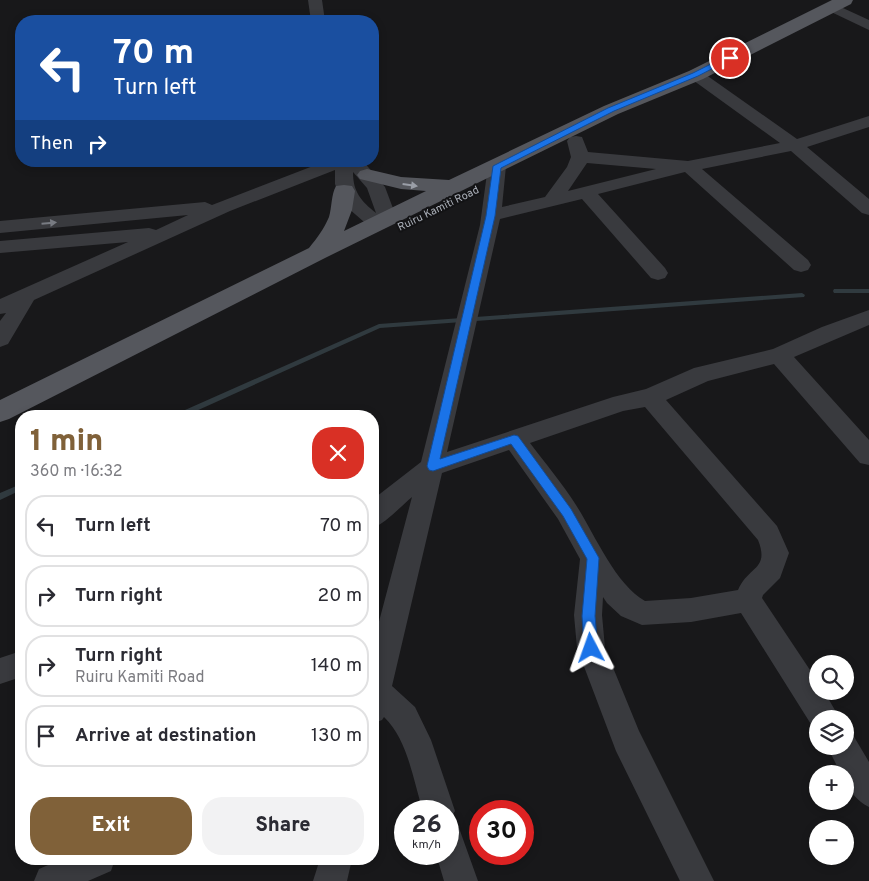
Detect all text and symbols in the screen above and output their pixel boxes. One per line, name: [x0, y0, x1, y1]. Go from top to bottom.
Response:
text: 70 m: [113, 32, 194, 76]
icon: left: [30, 35, 95, 100]
pin: [709, 37, 751, 79]
icon: arrive: [716, 44, 744, 72]
text: Turn left: [113, 75, 196, 102]
icon: right: [83, 130, 111, 158]
text: Then: [30, 132, 73, 156]
one-way arrow: [402, 181, 418, 189]
street label: Ruiru Kamiti Road: [395, 183, 482, 235]
one-way arrow: [41, 218, 57, 226]
text: 1 min: [30, 424, 103, 461]
button: close: [312, 427, 364, 479]
text: 360 m · 16:32: [30, 462, 123, 482]
icon: left: [32, 512, 60, 540]
text: Turn left: [75, 514, 151, 538]
text: 70 m: [320, 514, 362, 538]
icon: right: [32, 582, 60, 610]
text: Turn right: [75, 584, 163, 608]
text: 20 m: [318, 584, 362, 608]
position arrow: [564, 621, 616, 673]
text: Turn right: [75, 644, 163, 668]
icon: right: [32, 652, 60, 680]
text: 140 m: [311, 654, 362, 678]
map controls: [809, 655, 854, 865]
button: search: [809, 655, 854, 700]
text: Ruiru Kamiti Road: [75, 668, 204, 688]
button: layers: [809, 710, 854, 755]
icon: arrive: [32, 722, 60, 750]
text: Arrive at destination: [75, 724, 256, 748]
text: 130 m: [311, 724, 362, 748]
button: +: [809, 765, 854, 810]
button: Exit: [30, 797, 192, 855]
button: Share: [202, 797, 364, 855]
speed limit sign: 30: [469, 800, 534, 865]
text: 26: [411, 810, 442, 842]
button: −: [809, 820, 854, 865]
text: km/h: [412, 837, 441, 853]

